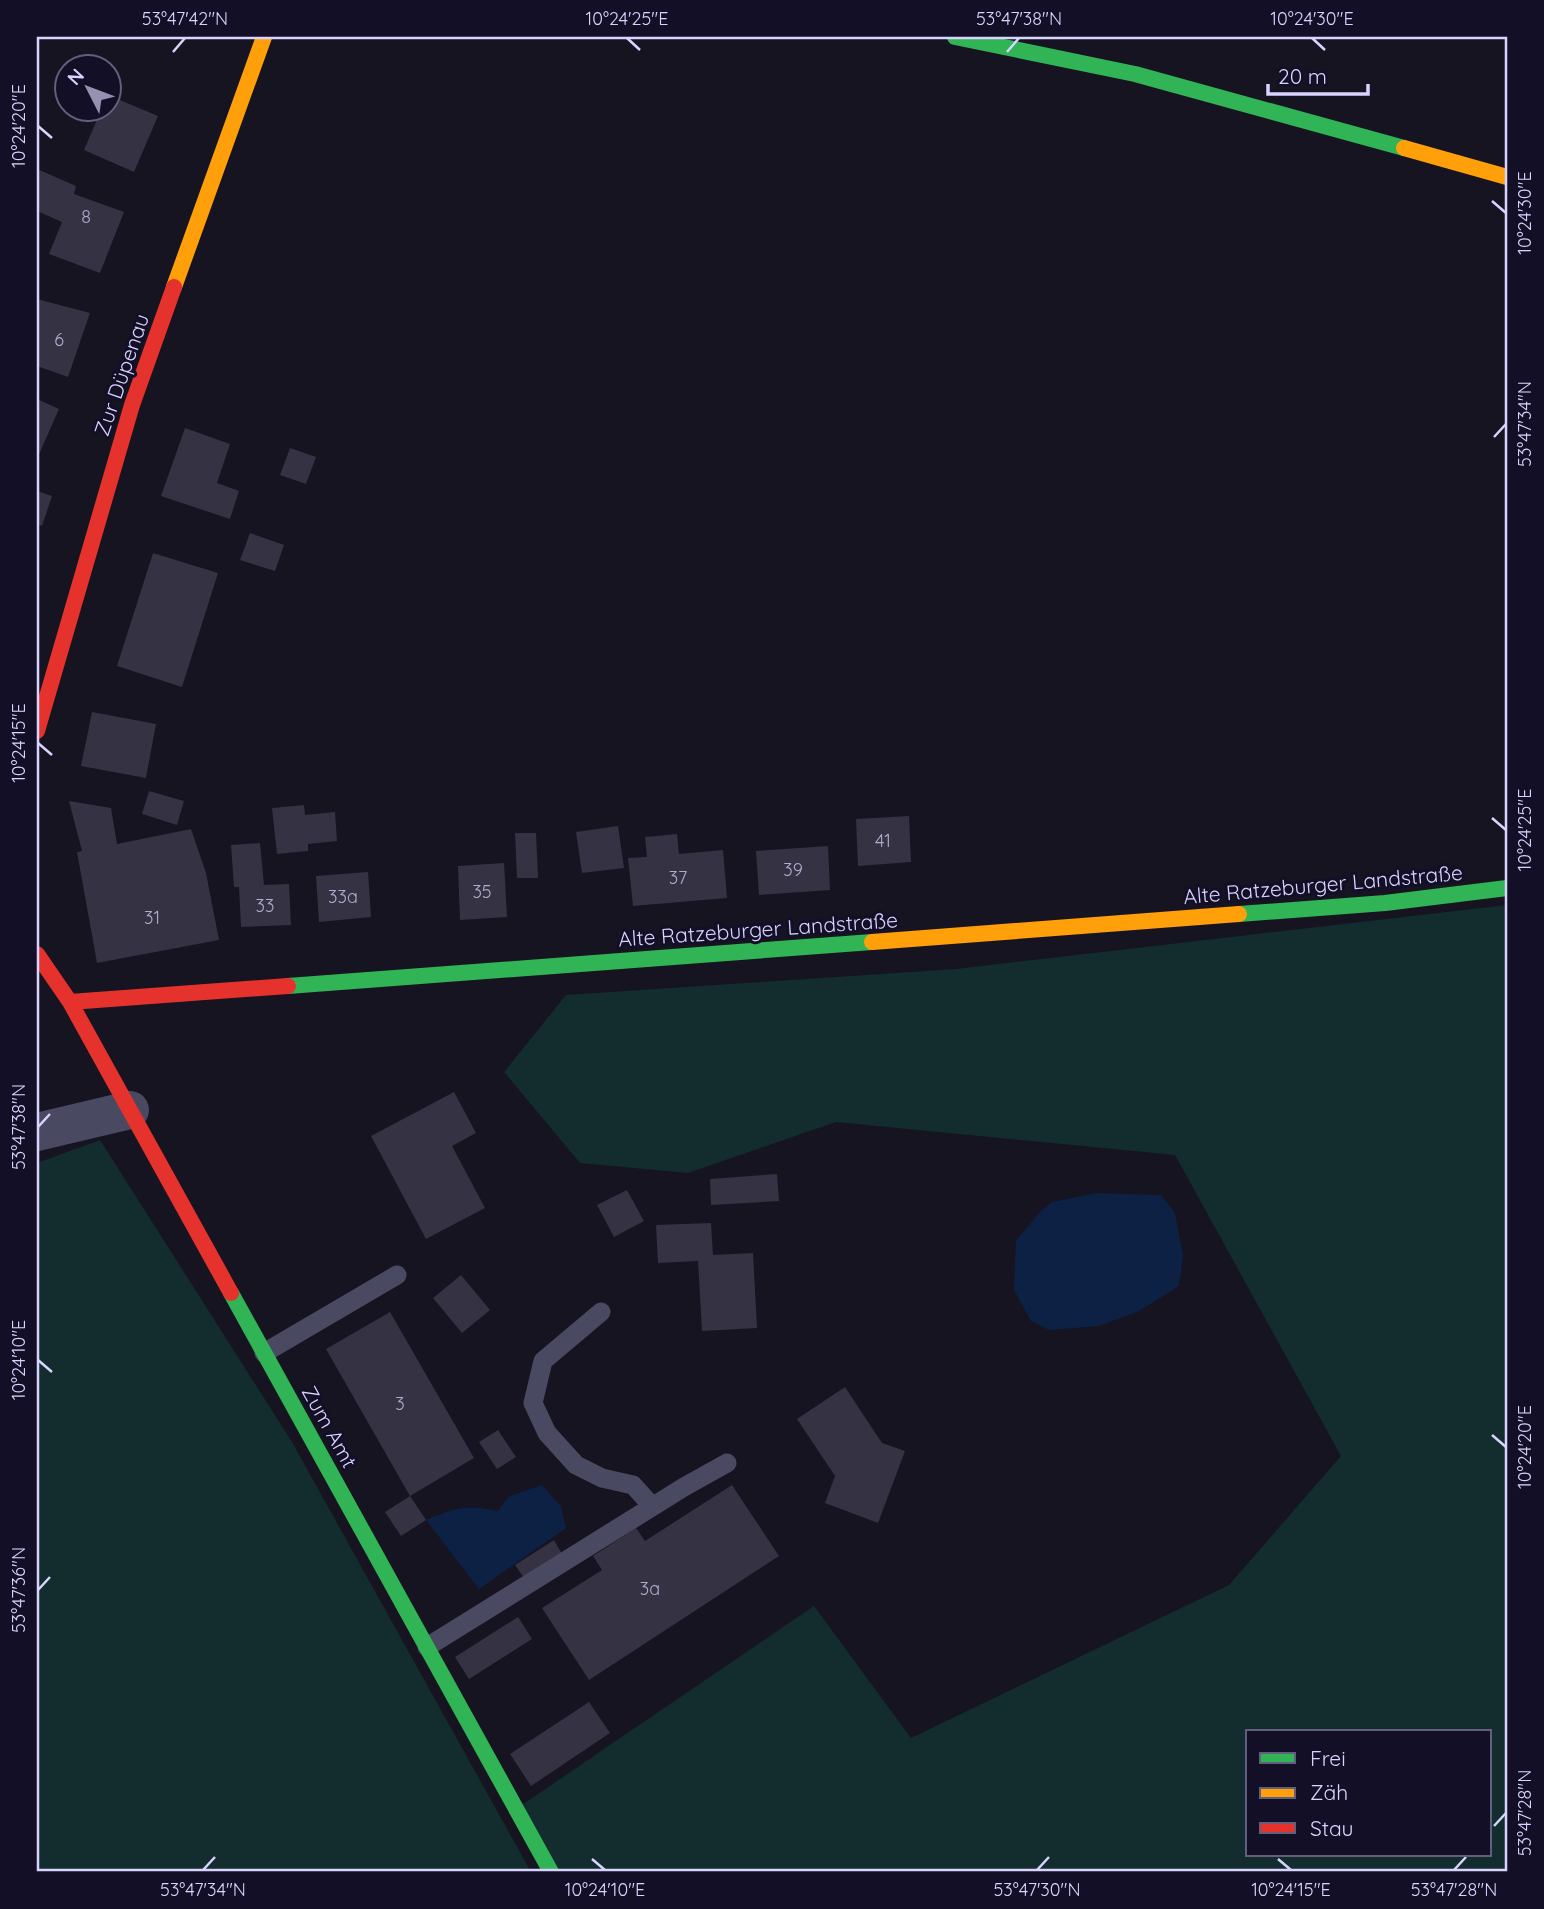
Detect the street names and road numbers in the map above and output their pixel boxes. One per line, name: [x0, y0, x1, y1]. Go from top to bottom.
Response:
street label: Zur Düpenau: [88, 310, 154, 439]
street label: Alte Ratzeburger Landstraße: [1182, 859, 1464, 909]
street label: Alte Ratzeburger Landstraße: [617, 906, 899, 952]
street label: Zum Amt: [297, 1381, 363, 1472]

